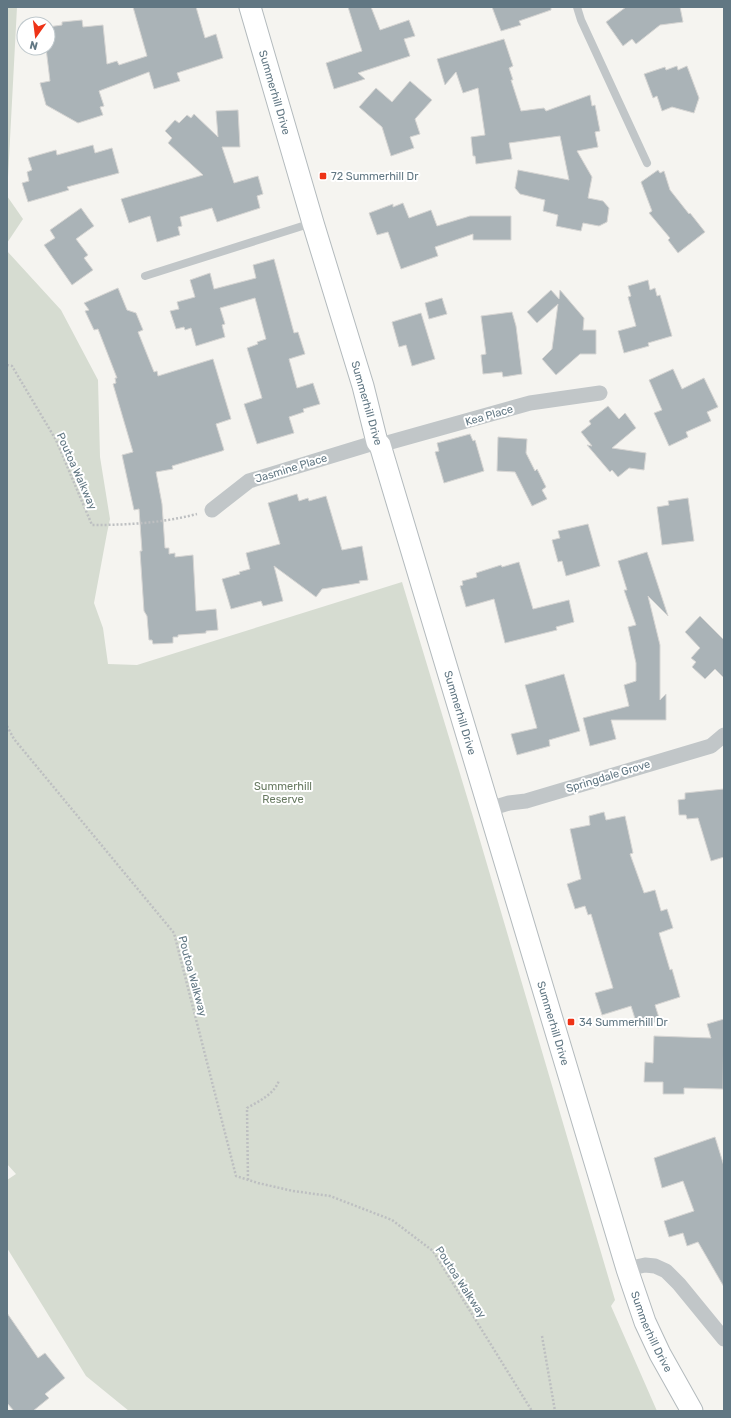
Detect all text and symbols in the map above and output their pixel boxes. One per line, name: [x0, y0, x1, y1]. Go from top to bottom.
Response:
north arrow: [16, 16, 56, 56]
text: N: [28, 38, 39, 52]
street label: Summerhill Drive: [256, 49, 293, 136]
place label: 72 Summerhill Dr: [331, 170, 419, 183]
marker: 72 Summerhill Dr: [318, 171, 328, 181]
street label: Summerhill Drive: [348, 359, 385, 447]
street label: Kea Place: [464, 402, 515, 429]
street label: Poutoa Walkway: [54, 431, 99, 512]
street label: Jasmine Place: [254, 451, 329, 486]
street label: Summerhill Drive: [441, 669, 479, 757]
street label: Springdale Grove: [564, 757, 652, 795]
park label: Summerhill Reserve: [254, 780, 312, 806]
street label: Poutoa Walkway: [176, 934, 210, 1018]
street label: Summerhill Drive: [534, 980, 572, 1067]
place label: 34 Summerhill Dr: [579, 1016, 668, 1029]
marker: 34 Summerhill Dr: [566, 1017, 576, 1027]
street label: Poutoa Walkway: [433, 1244, 489, 1321]
street label: Summerhill Drive: [628, 1289, 675, 1375]

